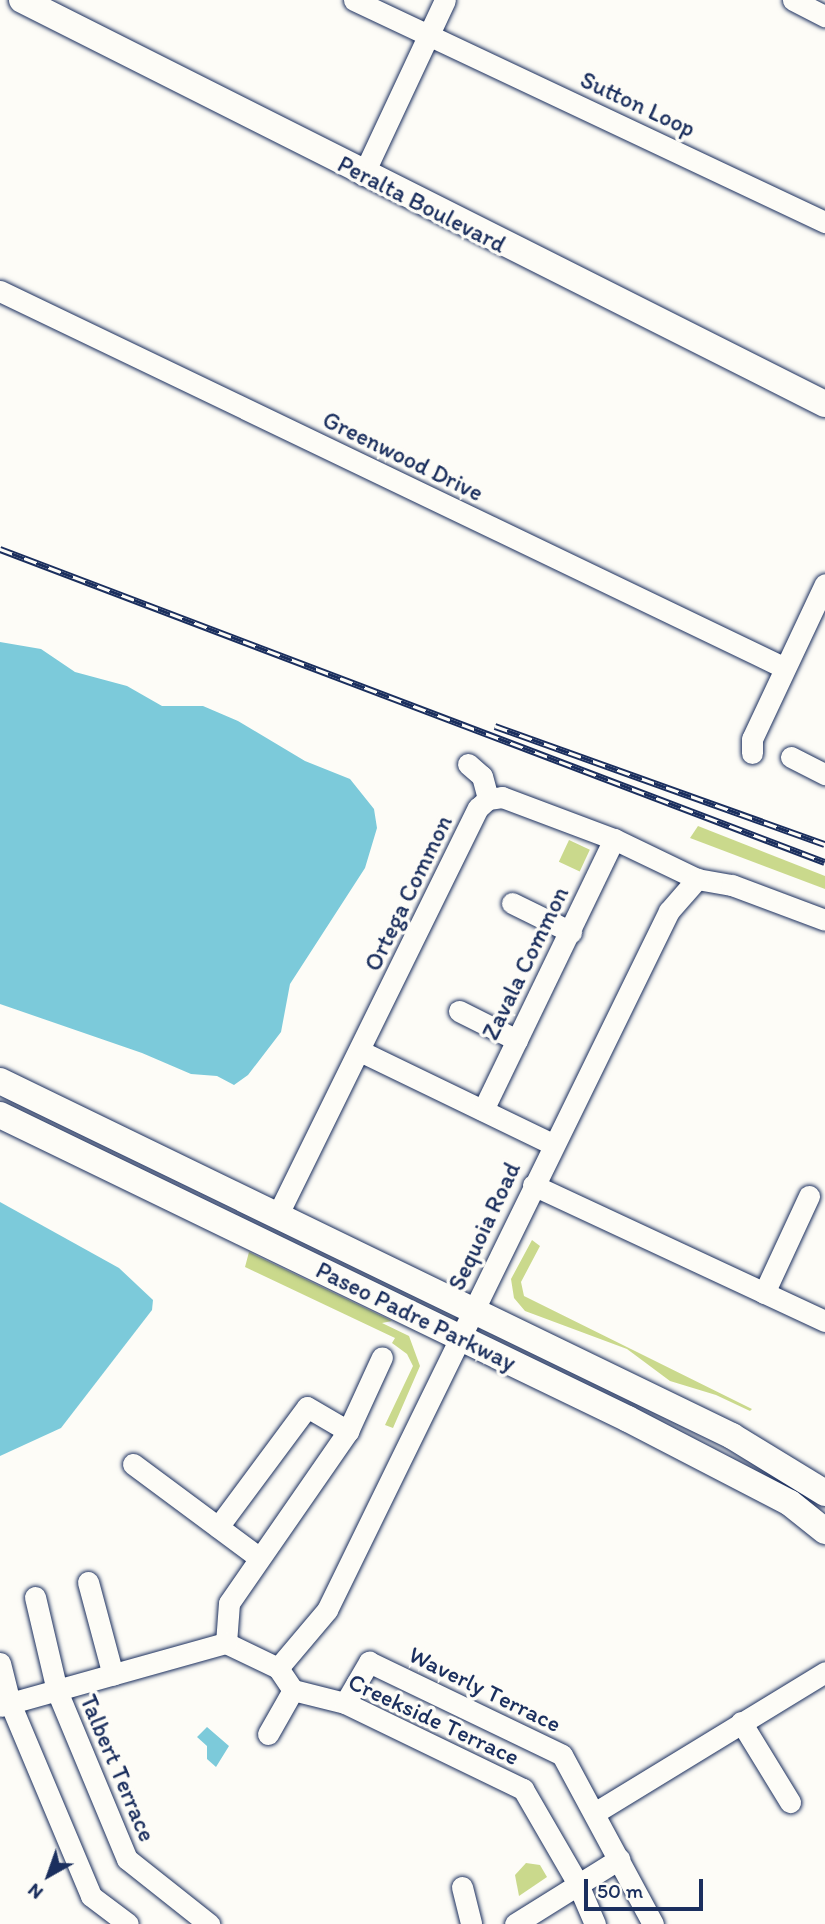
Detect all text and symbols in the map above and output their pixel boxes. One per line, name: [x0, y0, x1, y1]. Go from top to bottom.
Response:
street label: Sutton Loop: [576, 65, 700, 143]
street label: Peralta Boulevard: [333, 149, 511, 259]
street label: Greenwood Drive: [318, 405, 488, 507]
street label: Ortega Common: [358, 810, 458, 976]
street label: Zavala Common: [476, 882, 574, 1044]
street label: Sequoia Road: [442, 1158, 526, 1294]
street label: Paseo Padre Parkway: [312, 1256, 520, 1376]
street label: Waverly Terrace: [406, 1640, 564, 1738]
street label: Creekside Terrace: [345, 1667, 523, 1771]
street label: Talbert Terrace: [75, 1692, 161, 1844]
north arrow: [14, 1840, 84, 1910]
scale bar: [587, 1864, 706, 1908]
text: 50 m: [597, 1878, 643, 1903]
text: N: [23, 1879, 47, 1904]

